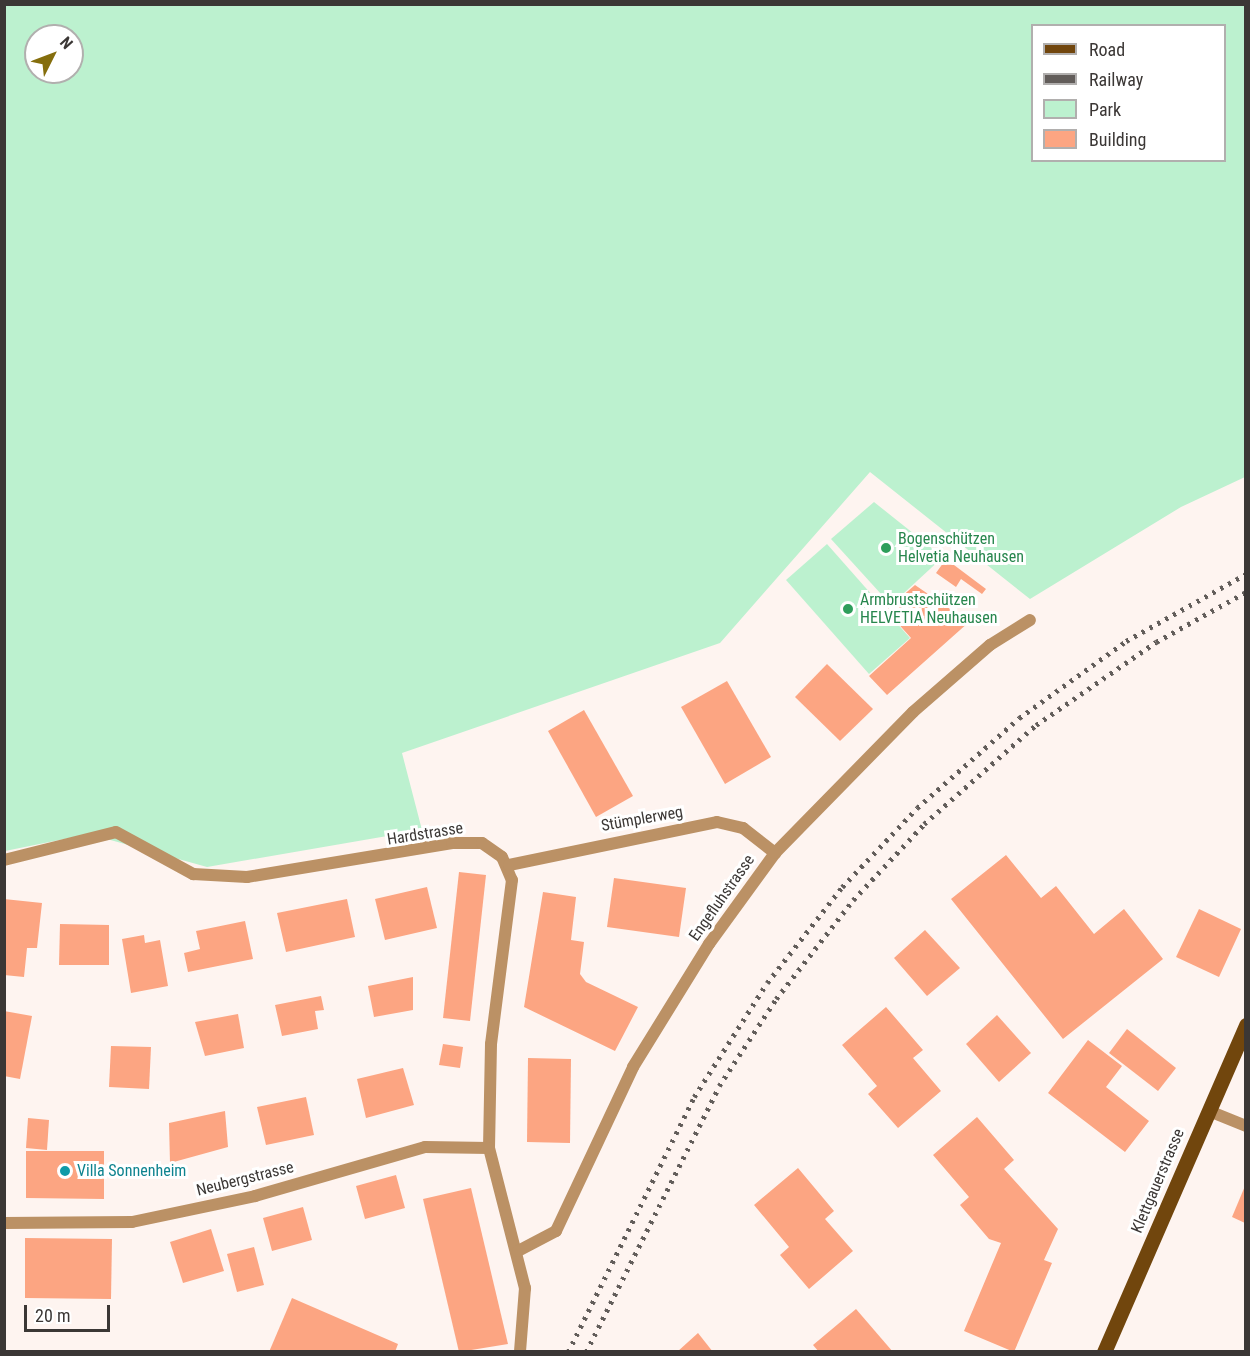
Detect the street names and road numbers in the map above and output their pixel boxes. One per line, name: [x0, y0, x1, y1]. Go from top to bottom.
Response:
street label: Stümplerweg: [600, 802, 684, 836]
street label: Hardstrasse: [386, 819, 464, 849]
street label: Engefluhstrasse: [685, 851, 759, 945]
street label: Klettgauerstrasse: [1127, 1126, 1189, 1236]
street label: Neubergstrasse: [194, 1158, 296, 1200]

